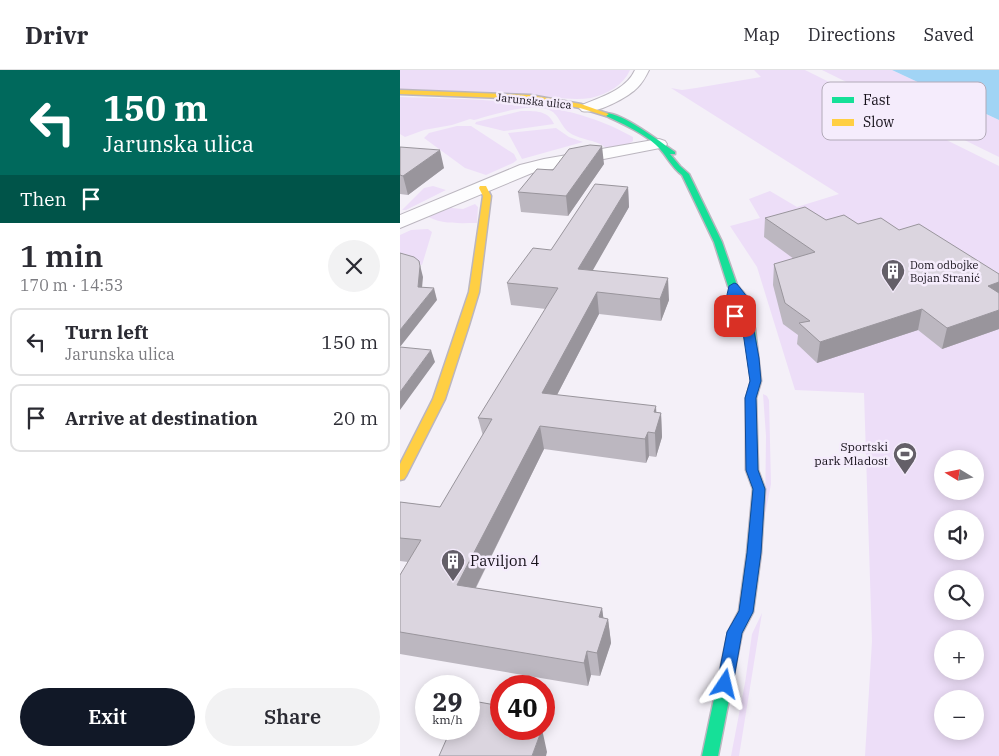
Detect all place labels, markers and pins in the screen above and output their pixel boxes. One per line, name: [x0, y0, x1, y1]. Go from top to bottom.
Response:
building icon: Dom odbojke Bojan Stranić: [880, 258, 906, 292]
place label: Dom odbojke Bojan Stranić: [910, 258, 980, 285]
pin: [714, 295, 756, 337]
place label: Sportski park Mladost: [814, 439, 888, 468]
sports icon: Sportski park Mladost: [892, 441, 918, 475]
building icon: Paviljon 4: [440, 548, 466, 582]
place label: Paviljon 4: [470, 551, 539, 570]

